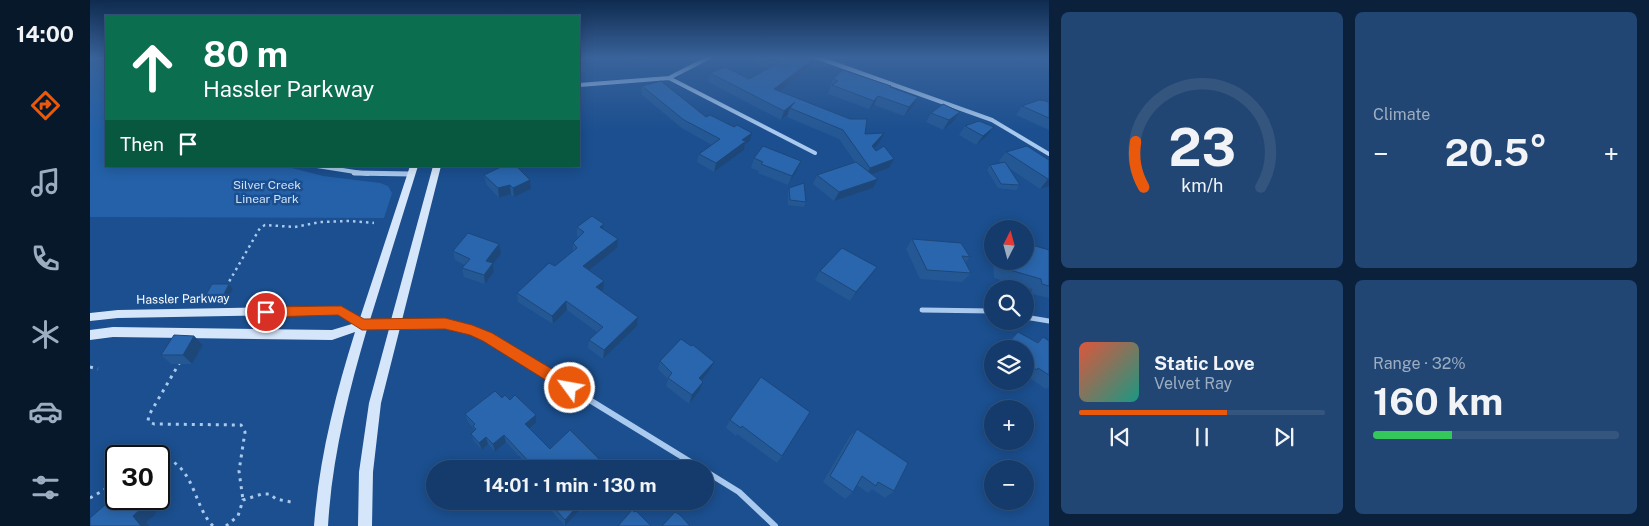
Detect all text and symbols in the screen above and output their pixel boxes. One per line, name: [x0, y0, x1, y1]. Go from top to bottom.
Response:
text: 14:00: [16, 21, 74, 47]
text: 80 m: [203, 34, 288, 75]
icon: ahead: [120, 35, 185, 100]
text: Hassler Parkway: [203, 76, 374, 102]
icon: directions: [28, 88, 63, 123]
text: Climate: [1373, 105, 1430, 124]
text: 23: [1168, 117, 1236, 178]
icon: arrive: [174, 130, 202, 158]
text: 20.5°: [1445, 130, 1547, 175]
text: Then: [120, 133, 164, 155]
text: −: [1373, 137, 1389, 170]
text: +: [1603, 137, 1619, 170]
icon: music: [28, 165, 63, 200]
text: km/h: [1181, 175, 1223, 196]
park label: Silver Creek Linear Park: [233, 178, 301, 206]
north arrow: [984, 220, 1034, 270]
map controls: [984, 220, 1034, 510]
icon: phone: [28, 241, 63, 276]
button: search: [984, 280, 1034, 330]
street label: Hassler Parkway: [136, 291, 230, 307]
pin: [245, 291, 287, 333]
icon: arrive: [252, 298, 280, 326]
icon: climate: [28, 317, 63, 352]
button: layers: [984, 340, 1034, 390]
text: Static Love: [1154, 352, 1255, 374]
text: Range · 32%: [1373, 354, 1466, 373]
position arrow: [543, 361, 595, 413]
text: Velvet Ray: [1154, 374, 1232, 393]
text: 160 km: [1373, 379, 1503, 424]
icon: car: [28, 394, 63, 429]
button: +: [984, 400, 1034, 450]
icon: previous: [1106, 423, 1134, 451]
icon: pause: [1188, 423, 1216, 451]
icon: next: [1270, 423, 1298, 451]
speed limit sign: 30: [105, 445, 170, 510]
button: −: [984, 460, 1034, 510]
icon: filters: [28, 470, 63, 505]
text: 14:01 · 1 min · 130 m: [483, 474, 657, 496]

